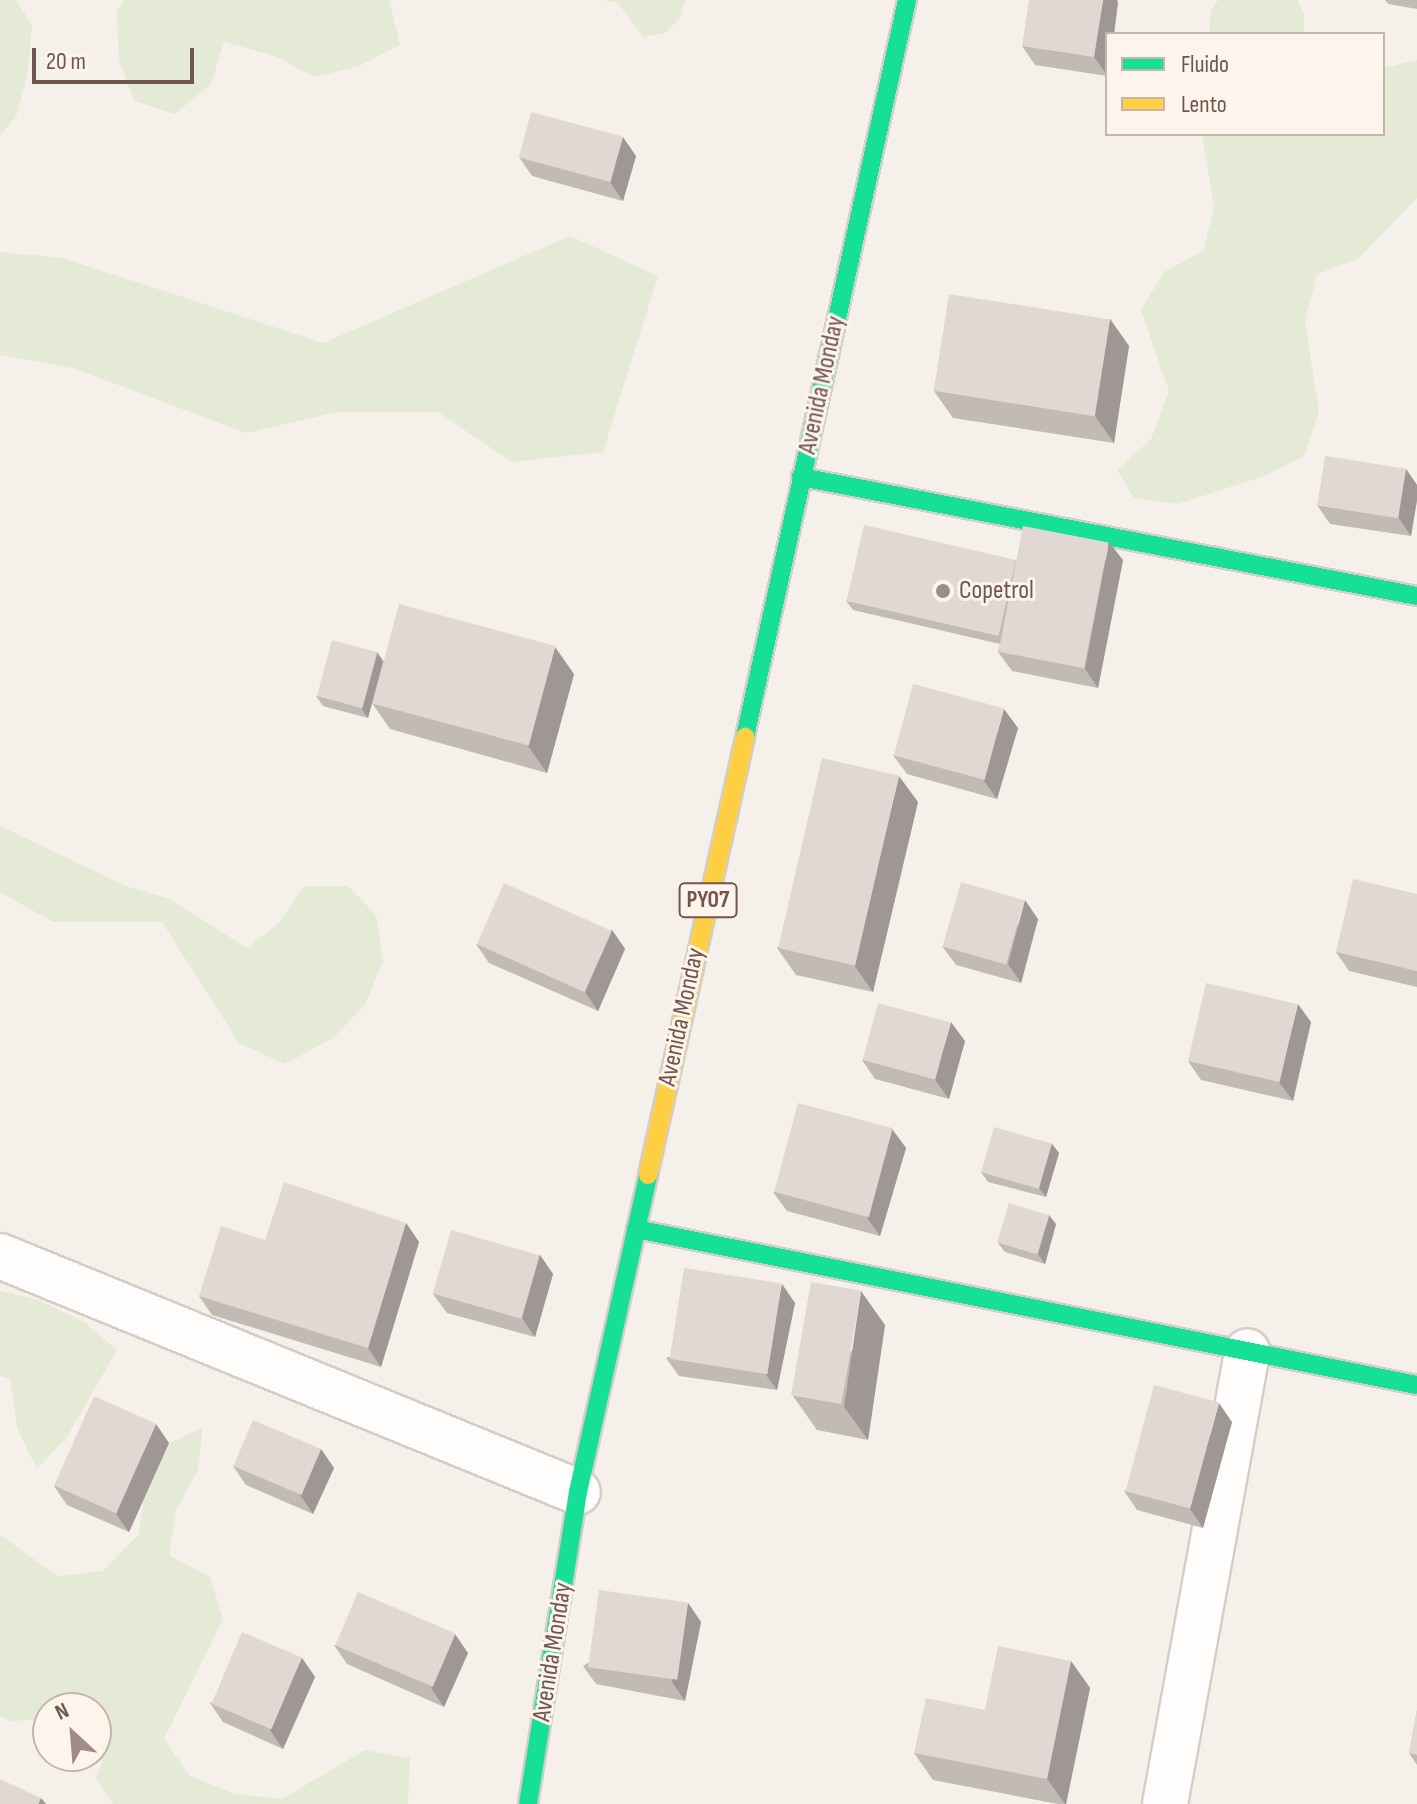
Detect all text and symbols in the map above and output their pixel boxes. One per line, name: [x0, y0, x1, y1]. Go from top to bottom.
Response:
scale bar: [36, 32, 198, 82]
legend: [1105, 32, 1385, 136]
text: 20 m: [46, 47, 86, 76]
text: Fluido: [1181, 50, 1229, 79]
text: Lento: [1181, 90, 1227, 119]
street label: Avenida Monday: [792, 313, 852, 457]
place label: Copetrol: [959, 575, 1034, 607]
marker: Copetrol: [934, 582, 952, 600]
road number: PY07: [678, 880, 738, 920]
street label: Avenida Monday: [652, 945, 712, 1089]
street label: Avenida Monday: [527, 1580, 579, 1724]
north arrow: [32, 1692, 112, 1772]
text: N: [51, 1697, 73, 1726]

